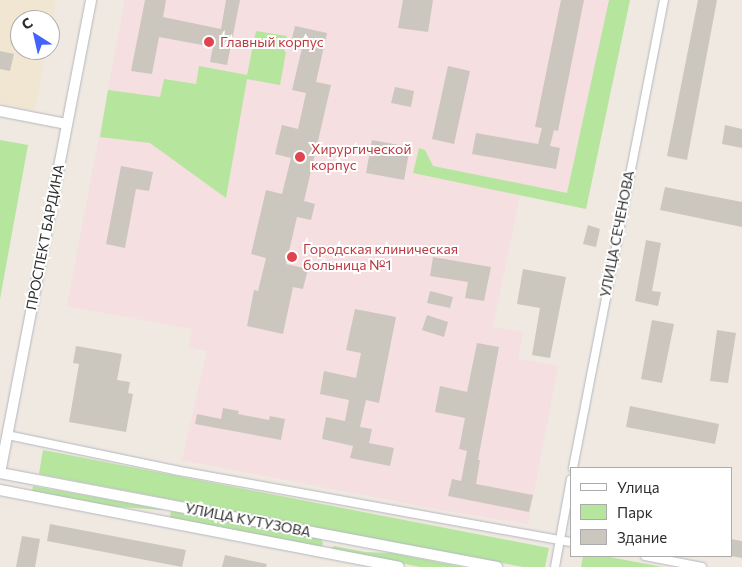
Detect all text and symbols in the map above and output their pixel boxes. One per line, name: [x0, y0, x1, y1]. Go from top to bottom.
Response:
north arrow: [10, 10, 60, 60]
text: С: [18, 13, 35, 33]
place label: Главный корпус: [220, 34, 324, 50]
marker: Главный корпус: [202, 35, 216, 49]
place label: Хирургической корпус: [311, 141, 411, 174]
marker: Хирургической корпус: [293, 150, 307, 164]
street label: ПРОСПЕКТ БАРДИНА: [23, 163, 67, 311]
street label: УЛИЦА СЕЧЕНОВА: [596, 169, 638, 299]
place label: Городская клиническая больница №1: [303, 241, 458, 274]
marker: Городская клиническая больница №1: [285, 250, 299, 264]
legend: [570, 467, 732, 557]
text: Улица: [617, 478, 659, 496]
street label: УЛИЦА КУТУЗОВА: [184, 500, 312, 540]
text: Парк: [617, 503, 653, 521]
text: Здание: [617, 528, 667, 546]

